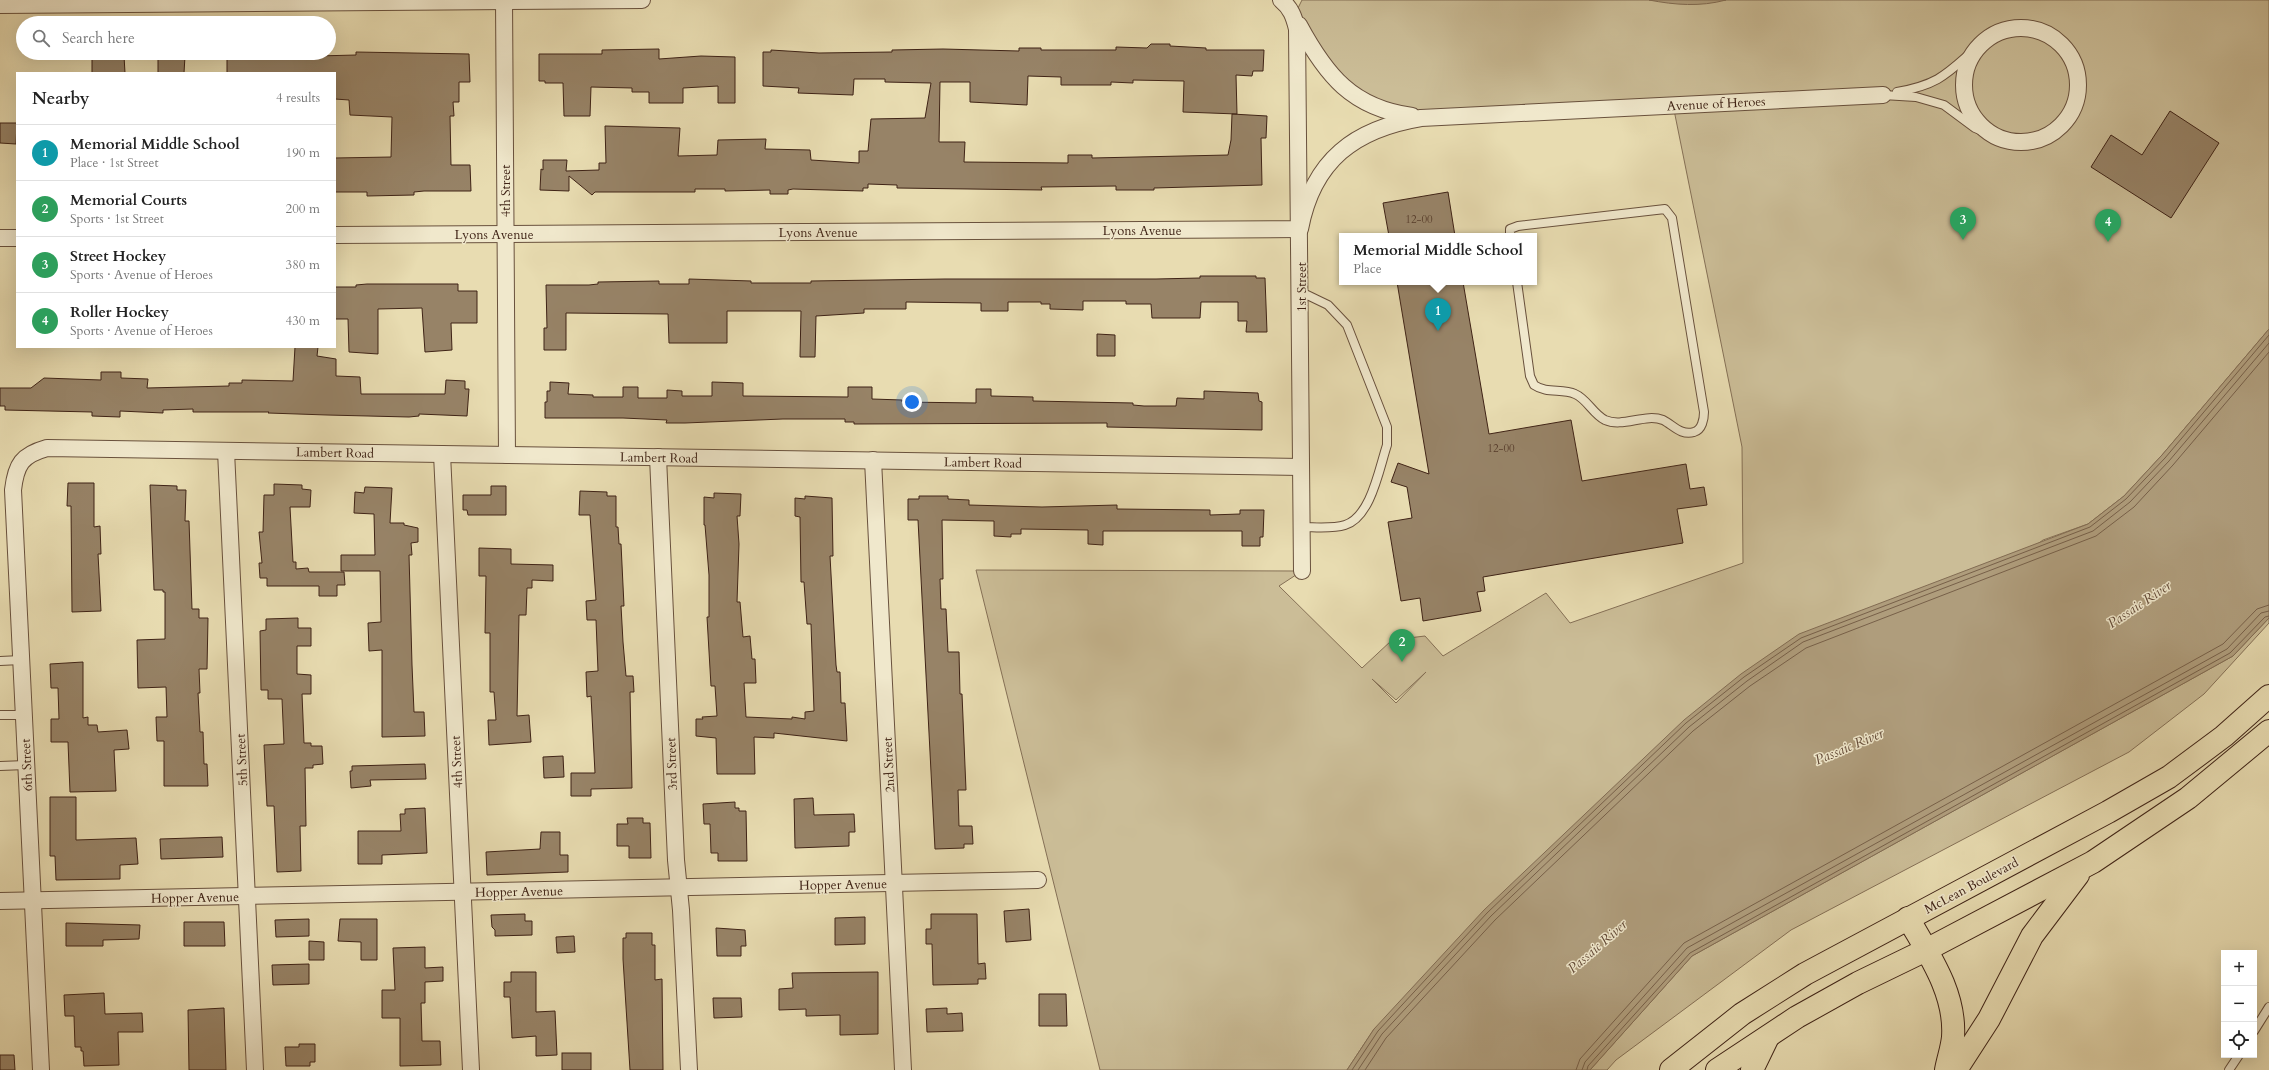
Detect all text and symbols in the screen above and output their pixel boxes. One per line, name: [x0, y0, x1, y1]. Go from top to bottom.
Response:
search box: [16, 16, 336, 60]
icon: search: [30, 27, 52, 49]
text: Search here: [62, 28, 135, 48]
text: Nearby: [32, 87, 89, 110]
text: 4 results: [276, 89, 320, 107]
street label: Avenue of Heroes: [1666, 92, 1766, 116]
text: Memorial Middle School: [70, 134, 240, 154]
text: 1: [42, 144, 48, 162]
text: 190 m: [286, 144, 320, 162]
text: Place · 1st Street: [70, 154, 159, 172]
street label: 4th Street: [497, 165, 515, 217]
text: Memorial Courts: [70, 190, 187, 210]
text: 2: [42, 200, 48, 218]
text: 200 m: [286, 200, 320, 218]
pin: 3: [1950, 207, 1976, 240]
pin: 4: [2095, 209, 2121, 242]
text: Sports · 1st Street: [70, 210, 164, 228]
house number: 12-00: [1405, 212, 1433, 227]
street label: Lyons Avenue: [1102, 222, 1182, 240]
street label: Lyons Avenue: [778, 224, 858, 242]
street label: Lyons Avenue: [454, 226, 534, 244]
popup: [1339, 233, 1537, 285]
text: Memorial Middle School: [1353, 240, 1523, 260]
text: Street Hockey: [70, 246, 166, 266]
text: 3: [42, 256, 48, 274]
text: 380 m: [286, 256, 320, 274]
text: Place: [1353, 260, 1382, 278]
street label: 1st Street: [1293, 262, 1311, 312]
text: Sports · Avenue of Heroes: [70, 266, 213, 284]
pin: 1: [1425, 298, 1451, 331]
text: Roller Hockey: [70, 302, 169, 322]
text: 4: [42, 312, 48, 330]
text: 430 m: [286, 312, 320, 330]
text: Sports · Avenue of Heroes: [70, 322, 213, 340]
your location: [902, 392, 922, 412]
house number: 12-00: [1487, 441, 1515, 456]
street label: Lambert Road: [296, 443, 374, 463]
street label: Lambert Road: [620, 448, 698, 468]
street label: Lambert Road: [944, 453, 1022, 473]
water label: Passaic River: [2104, 576, 2175, 633]
pin: 2: [1389, 629, 1415, 662]
water label: Passaic River: [1812, 723, 1887, 769]
street label: 5th Street: [232, 733, 252, 787]
street label: 4th Street: [447, 735, 467, 789]
street label: 3rd Street: [662, 737, 682, 791]
street label: 2nd Street: [879, 737, 899, 793]
street label: 6th Street: [17, 738, 37, 792]
street label: McLean Boulevard: [1921, 853, 2022, 918]
street label: Hopper Avenue: [799, 875, 887, 895]
street label: Hopper Avenue: [475, 882, 563, 902]
street label: Hopper Avenue: [151, 888, 239, 908]
water label: Passaic River: [1564, 915, 1631, 977]
map controls: [2221, 950, 2257, 1058]
button: +: [2221, 950, 2257, 986]
button: −: [2221, 986, 2257, 1022]
button: locate: [2221, 1022, 2257, 1058]

